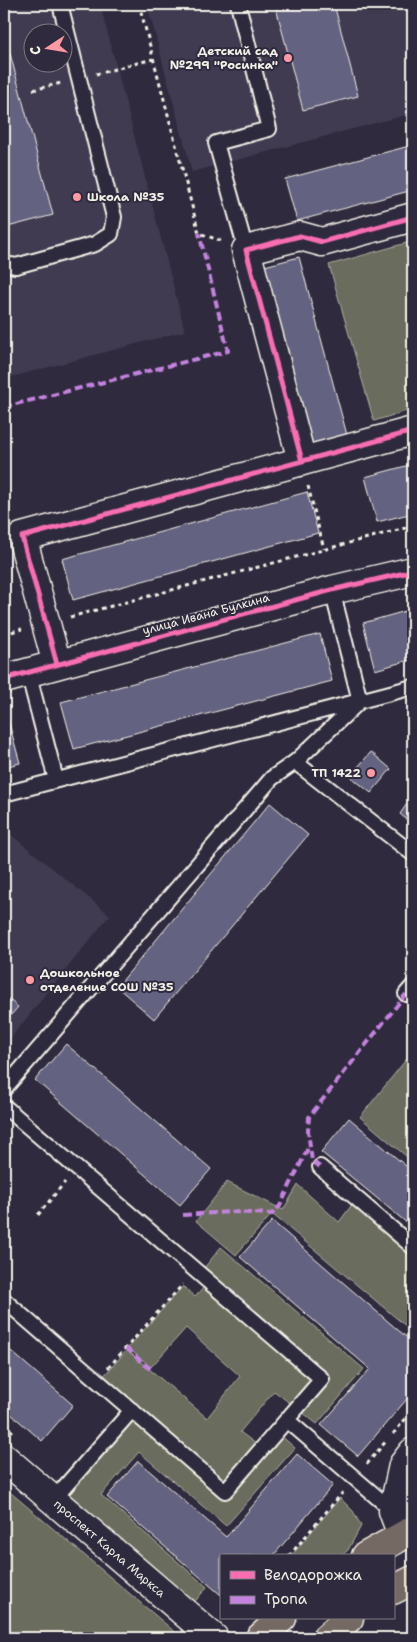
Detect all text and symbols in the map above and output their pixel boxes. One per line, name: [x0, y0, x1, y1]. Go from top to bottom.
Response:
north arrow: [22, 22, 72, 72]
place label: Детский сад №299 "Росинка": [170, 43, 279, 73]
text: С: [26, 45, 45, 57]
marker: Детский сад №299 "Росинка": [282, 52, 294, 64]
place label: Школа №35: [87, 189, 164, 205]
marker: Школа №35: [71, 191, 83, 203]
street label: улица Ивана Булкина: [141, 589, 272, 639]
place label: ТП 1422: [312, 765, 362, 781]
marker: ТП 1422: [365, 767, 377, 779]
place label: Дошкольное отделение СОШ №35: [40, 965, 174, 995]
marker: Дошкольное отделение СОШ №35: [24, 974, 36, 986]
street label: проспект Карла Маркса: [50, 1496, 169, 1601]
legend: [220, 1554, 394, 1620]
text: Велодорожка: [264, 1565, 363, 1585]
text: Тропа: [264, 1589, 308, 1609]

